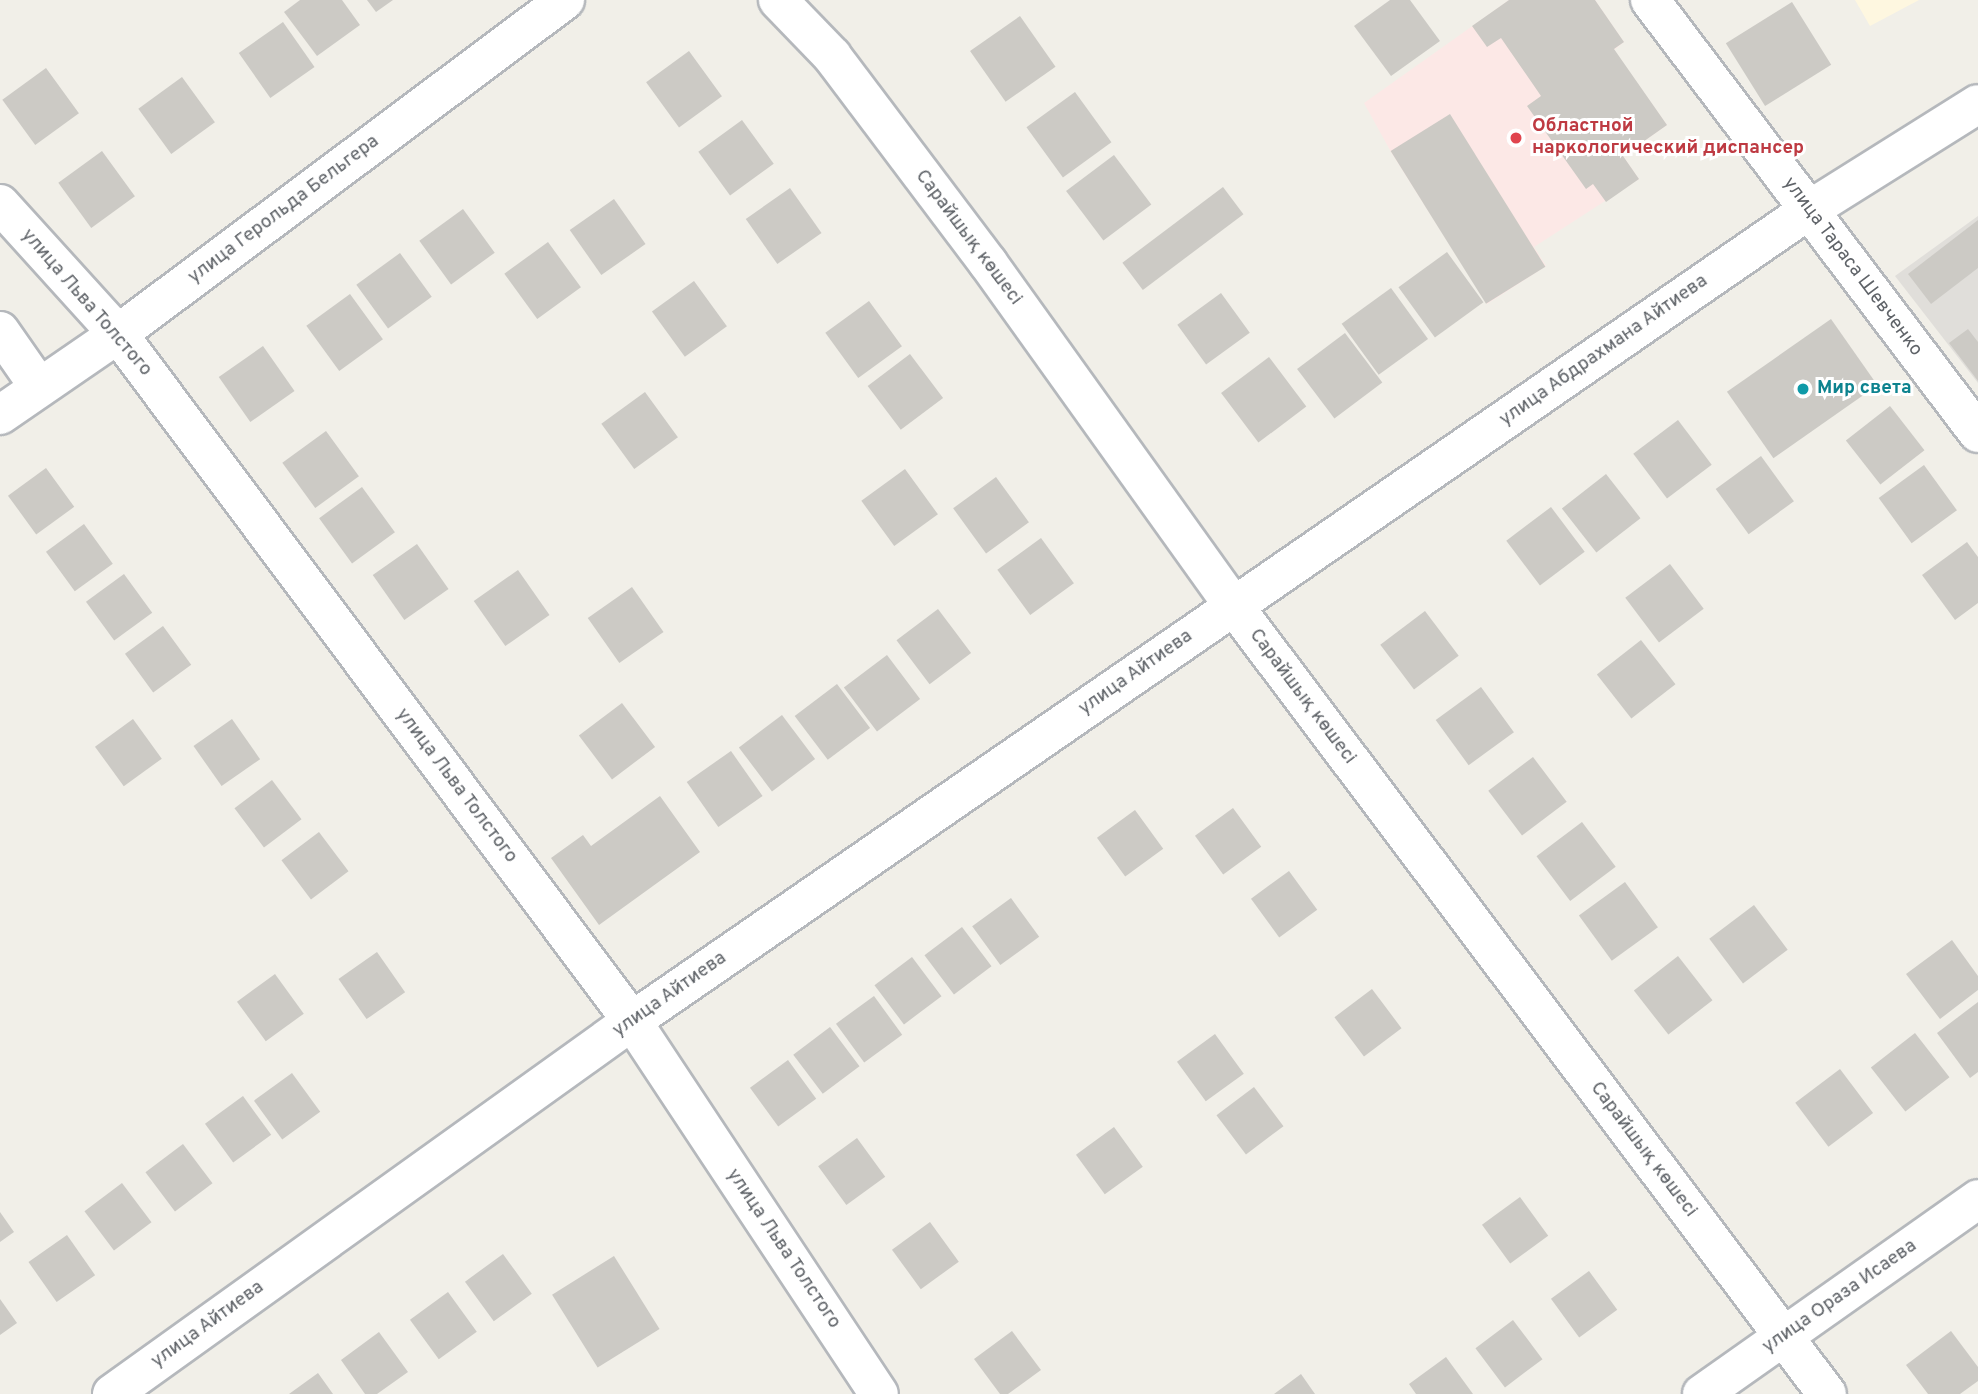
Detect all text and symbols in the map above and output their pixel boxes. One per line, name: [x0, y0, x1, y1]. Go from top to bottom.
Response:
place label: Областной наркологический диспансер: [1532, 116, 1804, 160]
marker: Областной наркологический диспансер: [1506, 128, 1526, 148]
street label: улица Герольда Бельгера: [184, 131, 384, 289]
street label: Сарайшық көшесі: [910, 166, 1026, 310]
street label: улица Тараса Шевченко: [1777, 173, 1927, 361]
street label: улица Льва Толстого: [16, 224, 156, 382]
street label: улица Абдрахмана Айтиева: [1495, 270, 1713, 432]
place label: Мир света: [1817, 378, 1912, 400]
marker: Мир света: [1795, 381, 1811, 397]
street label: улица Айтиева: [1074, 625, 1198, 721]
street label: Сарайшық көшесі: [1244, 625, 1360, 769]
street label: улица Льва Толстого: [390, 704, 522, 868]
street label: улица Айтиева: [608, 947, 732, 1043]
street label: Сарайшық көшесі: [1585, 1078, 1701, 1222]
street label: улица Льва Толстого: [721, 1164, 845, 1334]
street label: улица Ораза Исаева: [1758, 1235, 1922, 1359]
street label: улица Айтиева: [147, 1276, 269, 1374]

